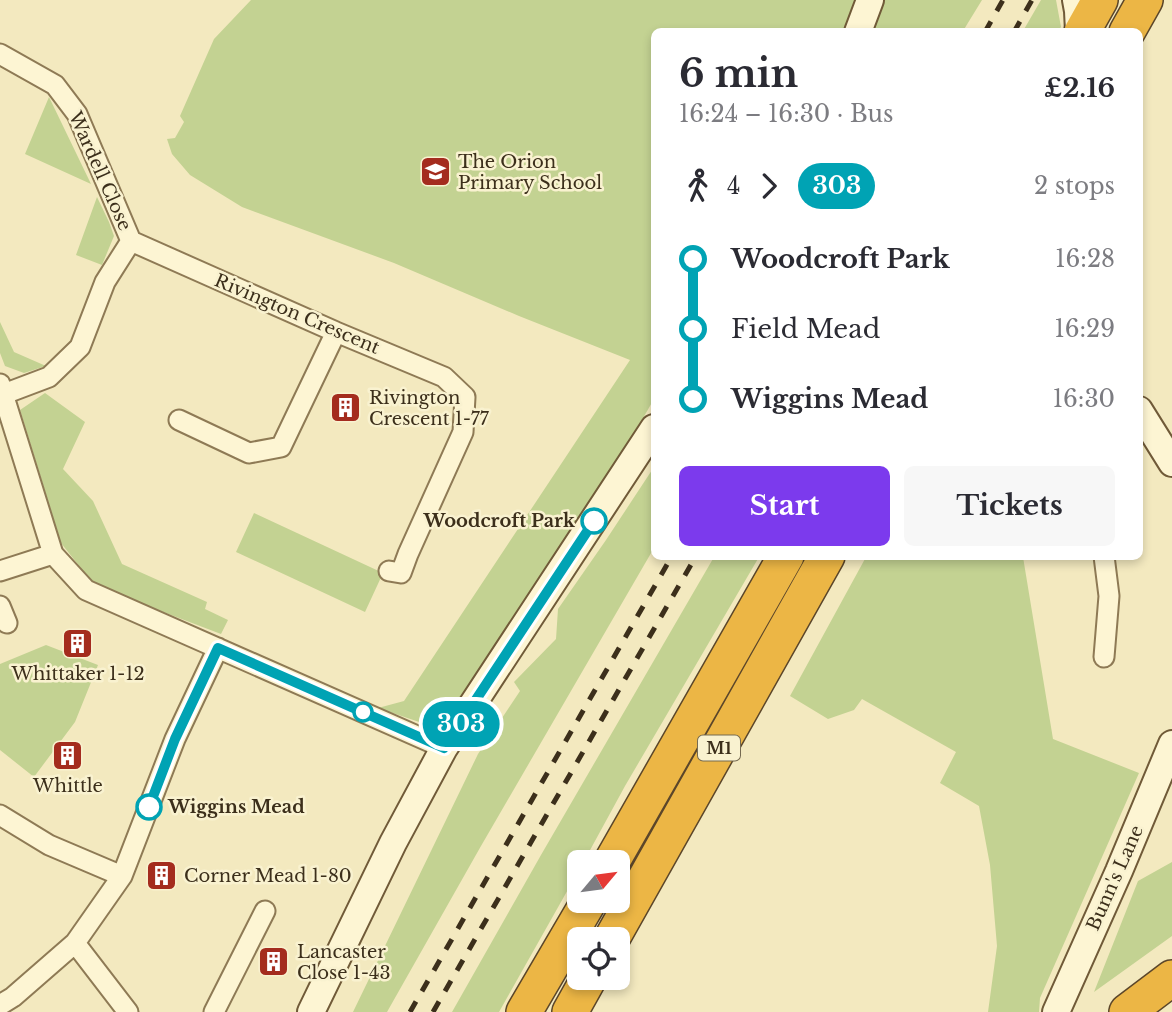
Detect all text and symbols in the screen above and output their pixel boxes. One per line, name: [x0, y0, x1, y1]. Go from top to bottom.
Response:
text: 6 min: [679, 50, 798, 97]
text: £2.16: [1044, 72, 1115, 104]
text: 16:24 – 16:30 · Bus: [679, 100, 893, 128]
street label: Wardell Close: [64, 107, 136, 234]
place label: The Orion Primary School: [458, 151, 602, 194]
school or university icon: The Orion Primary School: [418, 155, 452, 189]
icon: walk: [679, 167, 717, 205]
icon: forward: [750, 167, 788, 205]
text: 303: [812, 171, 861, 200]
text: 4: [727, 172, 740, 200]
text: 2 stops: [1034, 172, 1115, 200]
text: Woodcroft Park: [731, 243, 950, 275]
text: 16:28: [1055, 245, 1115, 273]
street label: Rivington Crescent: [211, 269, 383, 359]
text: Field Mead: [731, 313, 880, 345]
text: 16:29: [1054, 315, 1115, 343]
text: Wiggins Mead: [731, 383, 928, 415]
text: 16:30: [1053, 385, 1115, 413]
place label: Rivington Crescent 1-77: [369, 387, 490, 430]
building icon: Rivington Crescent 1-77: [329, 391, 363, 425]
button: Start: [679, 466, 890, 546]
button: Tickets: [904, 466, 1115, 546]
marker: Woodcroft Park: [581, 508, 607, 534]
place label: Woodcroft Park: [423, 510, 576, 532]
building icon: Whittaker 1-12: [61, 627, 95, 661]
place label: Whittaker 1-12: [10, 663, 145, 685]
line badge: 303: [421, 701, 501, 747]
unlabelled marker: [353, 702, 373, 722]
text: 303: [437, 709, 485, 738]
road number: M1: [698, 736, 740, 761]
building icon: Whittle: [51, 738, 85, 772]
place label: Whittle: [32, 775, 103, 797]
marker: Wiggins Mead: [136, 794, 162, 820]
place label: Wiggins Mead: [167, 796, 305, 818]
street label: Bunn's Lane: [1082, 822, 1148, 934]
north arrow: [567, 850, 630, 914]
map controls: [567, 850, 630, 990]
building icon: Corner Mead 1-80: [144, 859, 178, 893]
place label: Corner Mead 1-80: [184, 865, 352, 887]
button: locate: [567, 927, 630, 990]
place label: Lancaster Close 1-43: [297, 941, 391, 984]
building icon: Lancaster Close 1-43: [257, 945, 291, 979]

